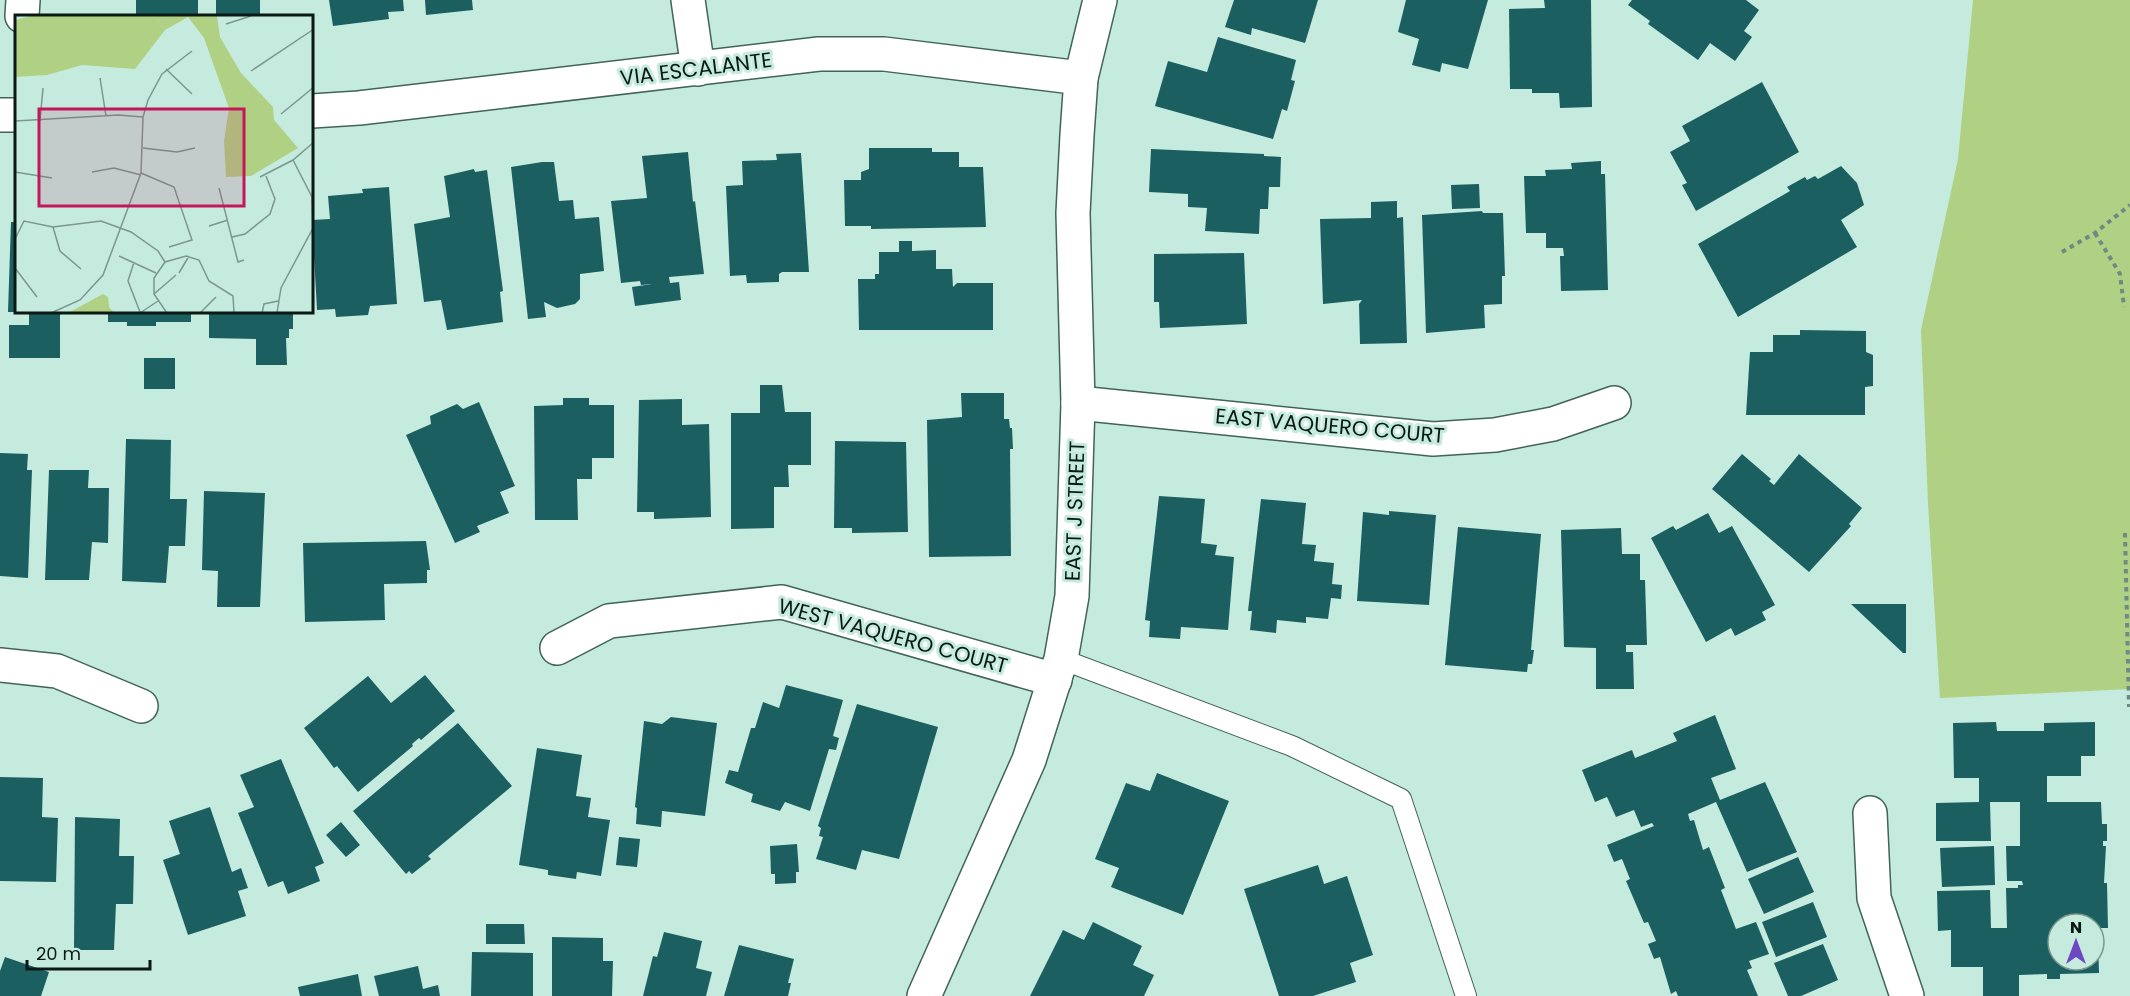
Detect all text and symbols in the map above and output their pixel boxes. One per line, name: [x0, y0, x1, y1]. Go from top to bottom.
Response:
inset map: [15, 15, 314, 314]
street label: VIA ESCALANTE: [618, 45, 773, 92]
street label: EAST VAQUERO COURT: [1214, 401, 1446, 450]
street label: EAST J STREET: [1058, 440, 1091, 582]
street label: WEST VAQUERO COURT: [775, 591, 1011, 680]
north arrow: [2046, 912, 2106, 972]
text: N: [2070, 916, 2082, 939]
scale bar: [27, 933, 150, 971]
text: 20 m: [36, 941, 81, 966]

